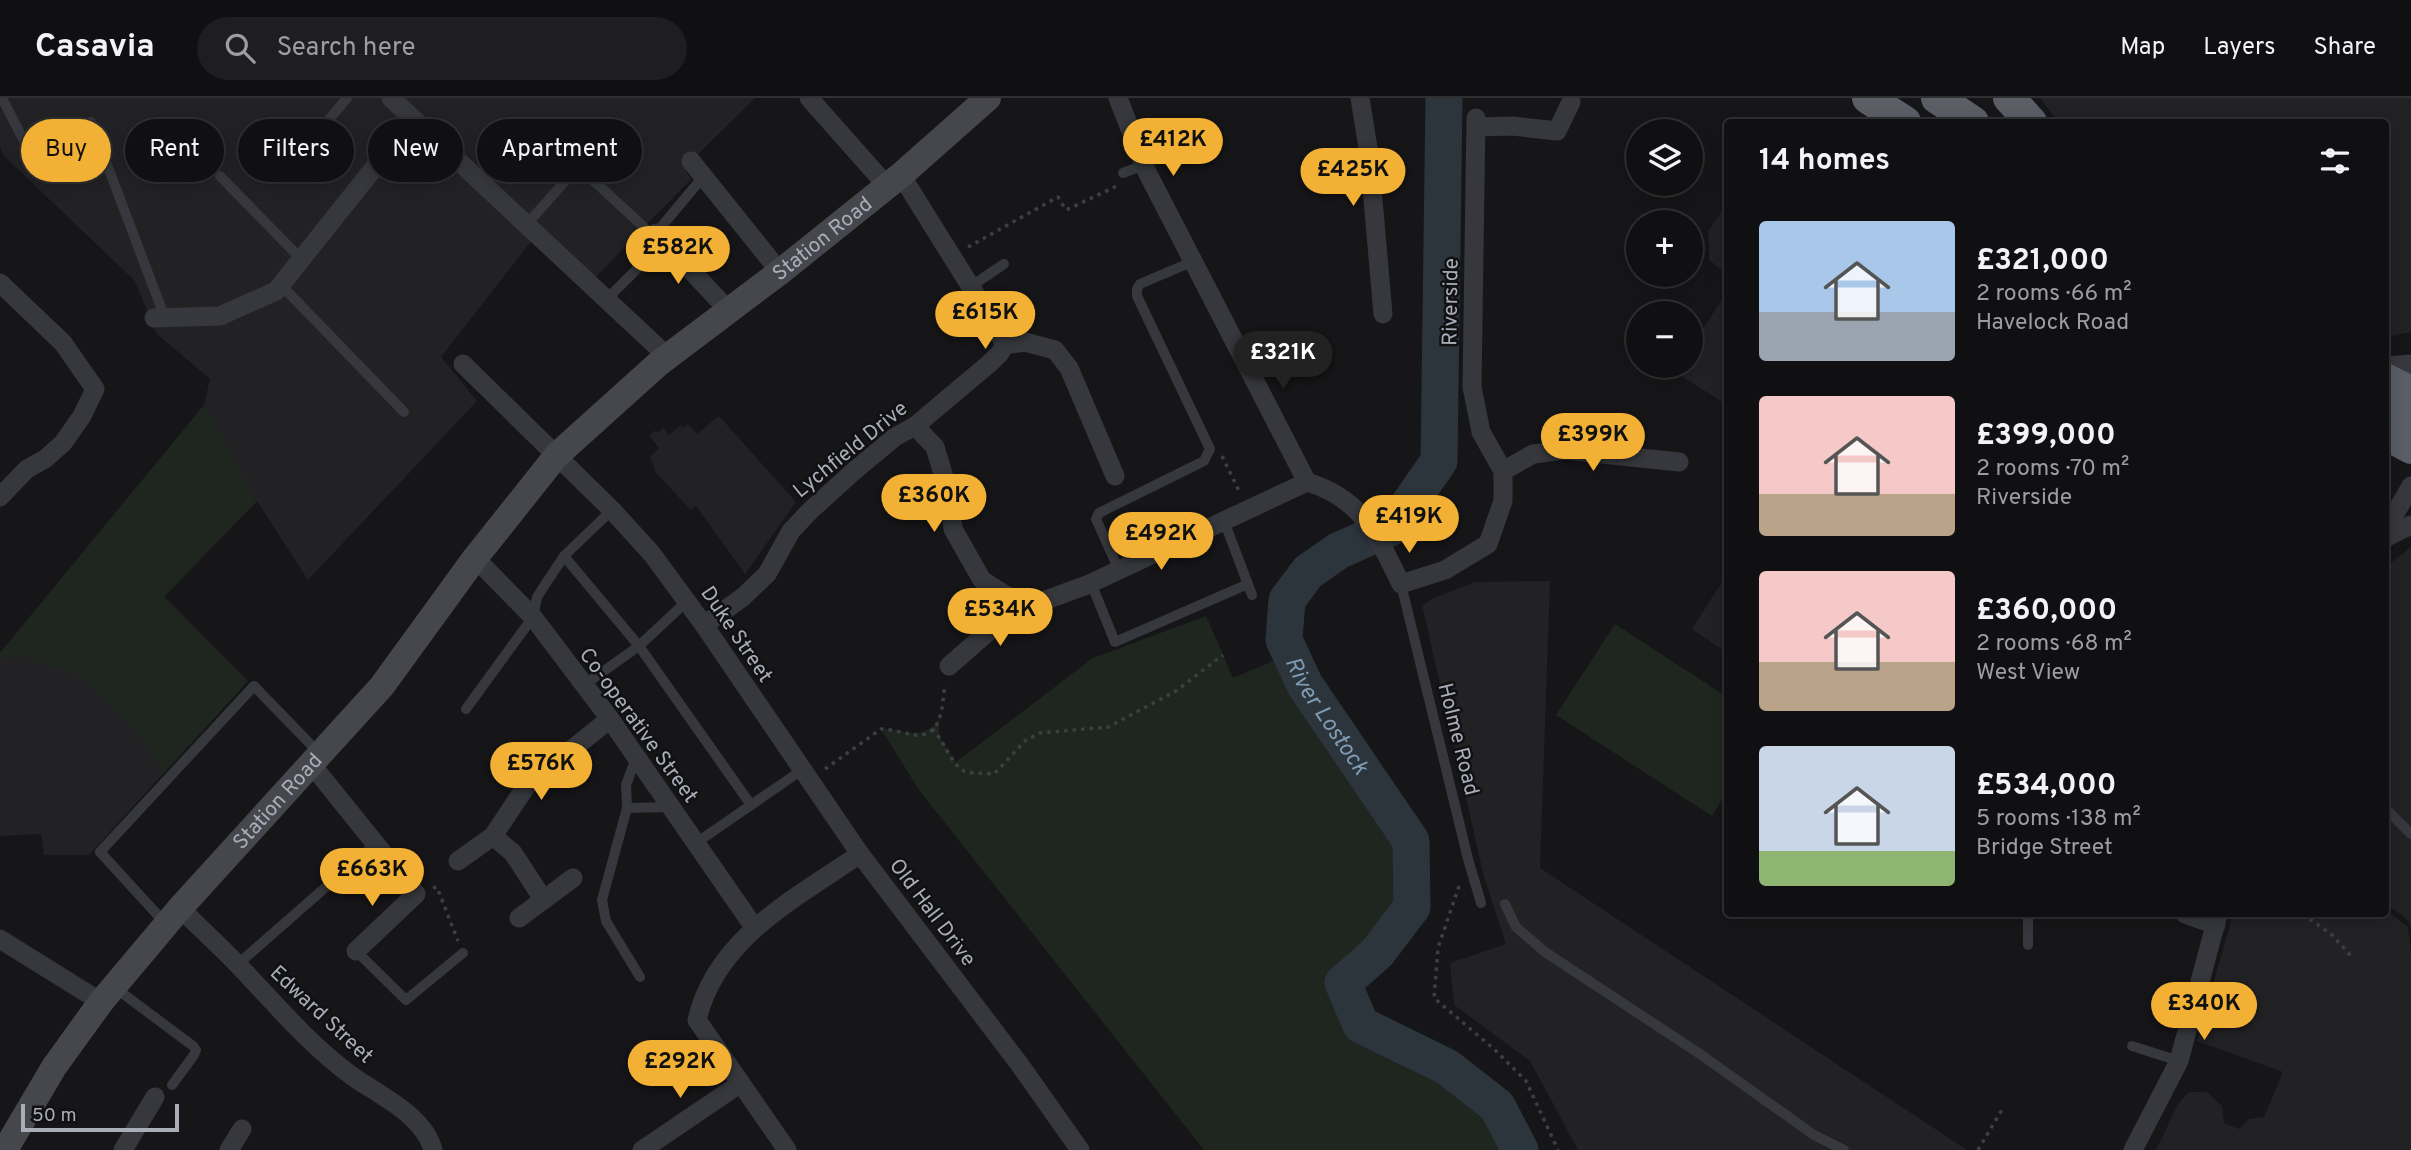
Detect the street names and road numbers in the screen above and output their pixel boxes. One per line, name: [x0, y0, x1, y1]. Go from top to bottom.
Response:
street label: Station Road: [768, 191, 879, 288]
street label: Riverside: [1437, 258, 1466, 346]
street label: Lychfield Drive: [788, 396, 914, 505]
street label: Duke Street: [694, 581, 778, 688]
street label: Co-operative Street: [572, 643, 703, 809]
street label: Holme Road: [1431, 680, 1485, 798]
street label: Station Road: [228, 748, 329, 856]
street label: Old Hall Drive: [882, 854, 981, 972]
street label: Edward Street: [264, 960, 378, 1070]

